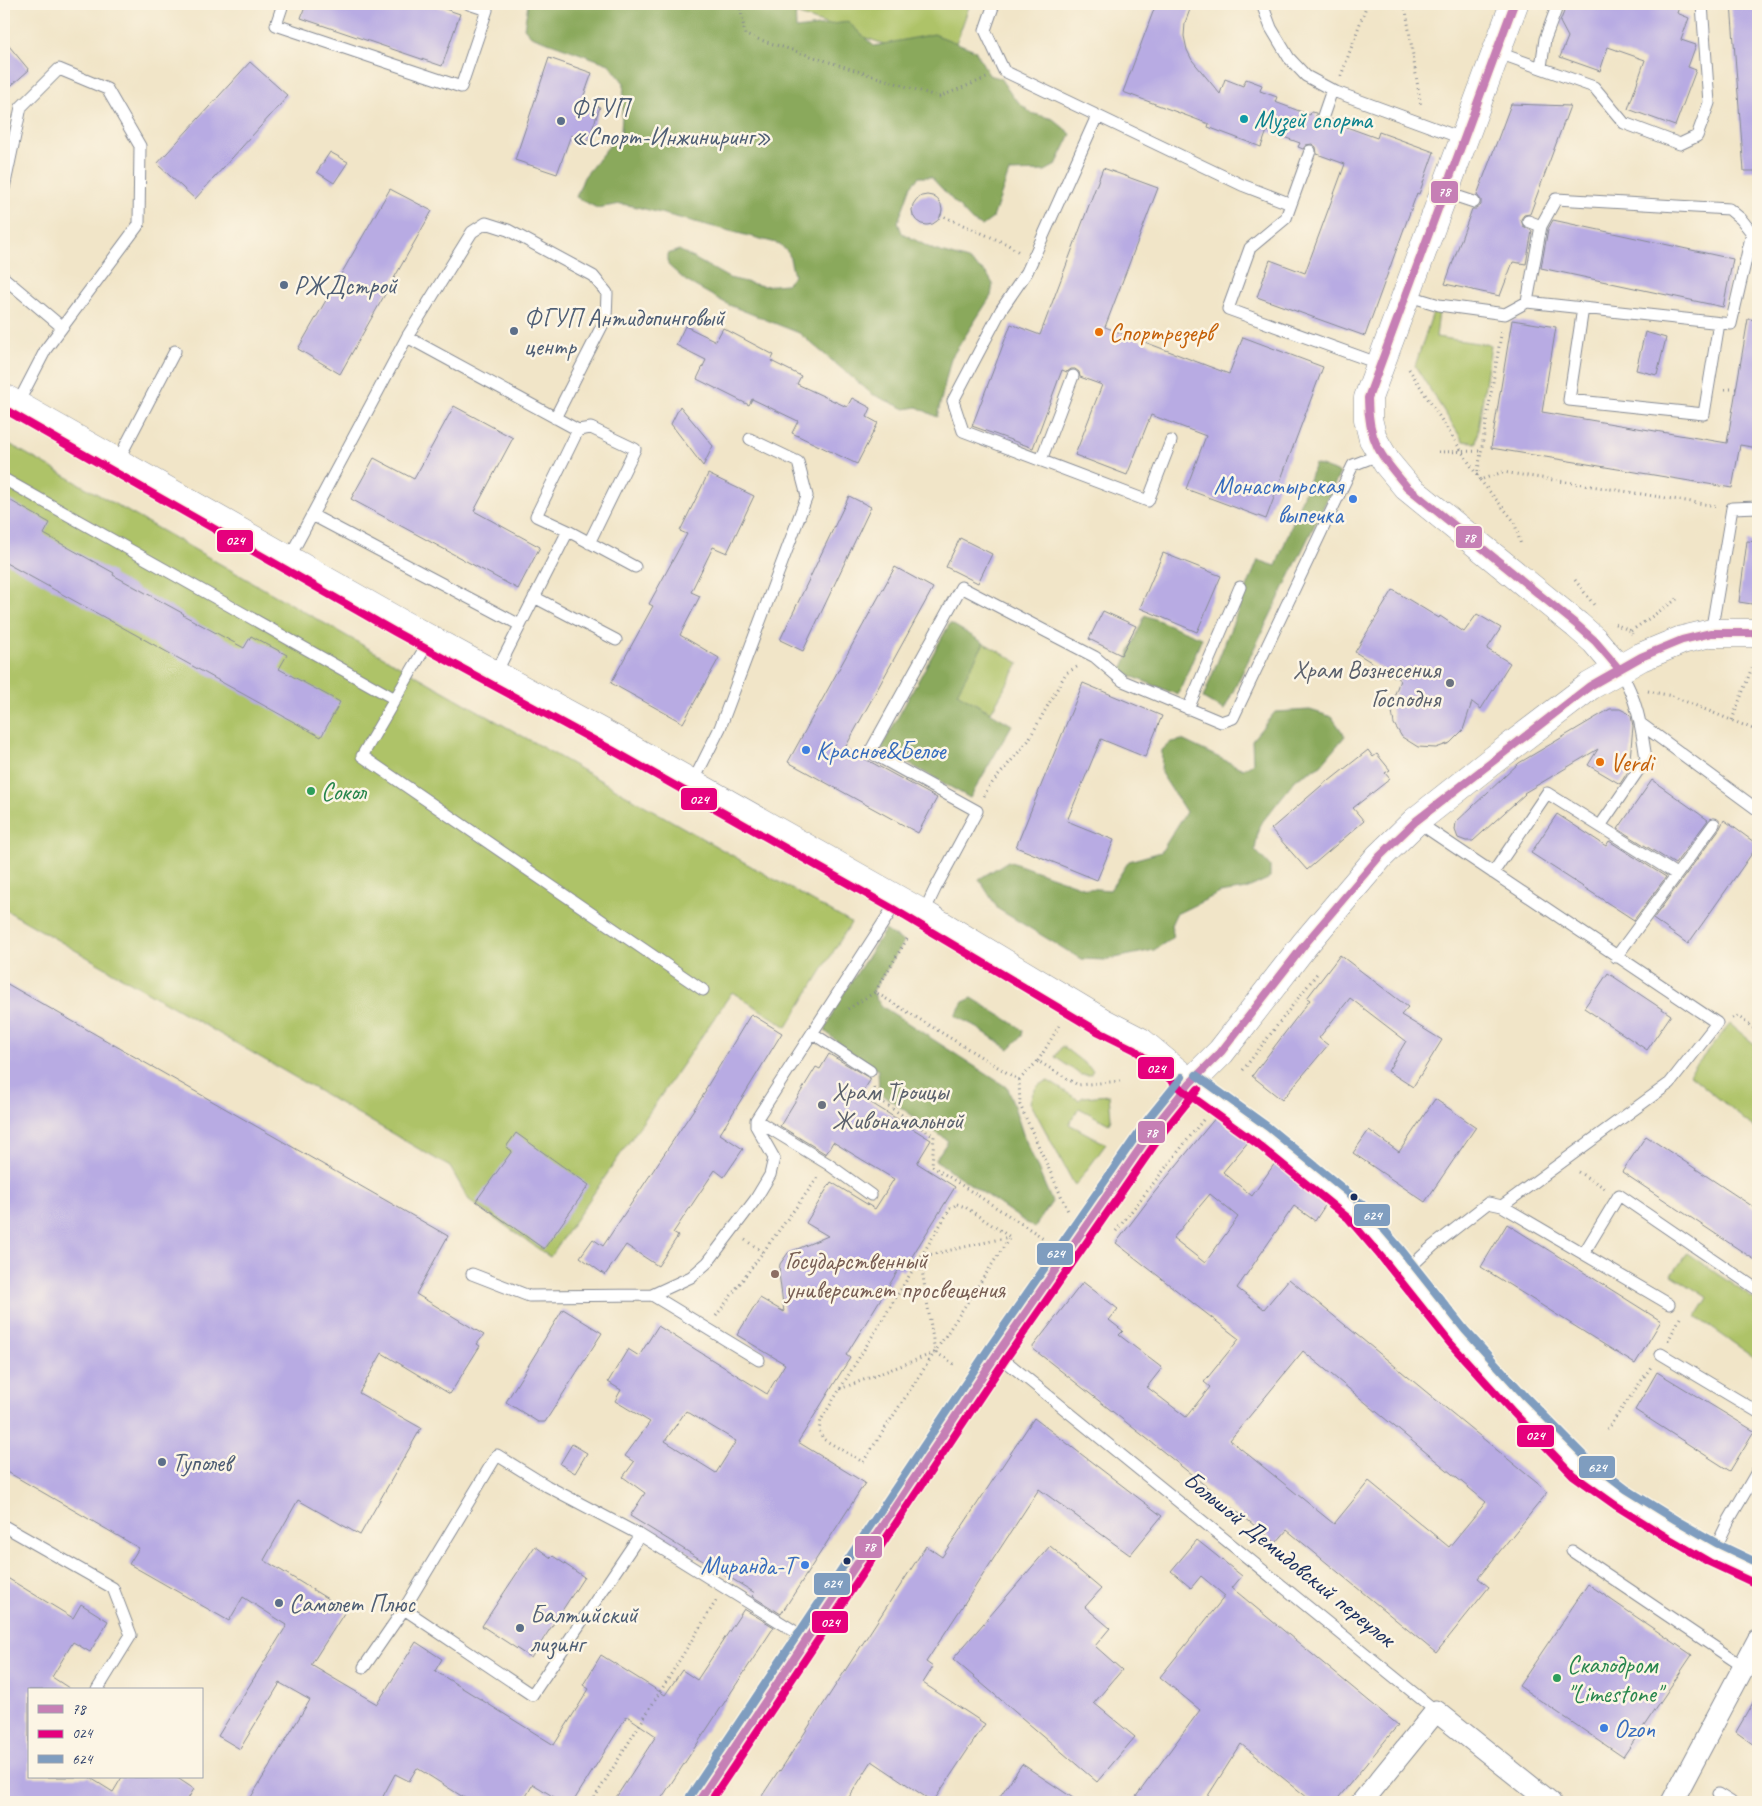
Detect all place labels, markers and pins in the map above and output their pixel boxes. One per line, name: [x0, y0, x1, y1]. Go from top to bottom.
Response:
place label: ФГУП «Спорт-Инжиниринг»: [571, 92, 771, 153]
place label: Музей спорта: [1254, 104, 1374, 137]
marker: Музей спорта: [1238, 113, 1250, 125]
marker: ФГУП «Спорт-Инжиниринг»: [555, 115, 567, 127]
place label: РЖДстрой: [294, 270, 399, 302]
marker: РЖДстрой: [278, 279, 290, 291]
place label: ФГУП Антидопинговый центр: [524, 302, 726, 363]
place label: Спортрезерв: [1109, 317, 1220, 349]
marker: ФГУП Антидопинговый центр: [508, 325, 520, 337]
marker: Спортрезерв: [1093, 326, 1105, 338]
place label: Монастырская выпечка: [1214, 470, 1345, 531]
marker: Монастырская выпечка: [1347, 493, 1359, 505]
place label: Храм Вознесения Господня: [1293, 654, 1442, 715]
marker: Храм Вознесения Господня: [1444, 677, 1456, 689]
place label: Красное&Белое: [816, 735, 947, 767]
marker: Красное&Белое: [800, 744, 812, 756]
place label: Verdi: [1610, 747, 1656, 779]
marker: Verdi: [1594, 756, 1606, 768]
place label: Сокол: [321, 776, 367, 808]
marker: Сокол: [305, 785, 317, 797]
place label: Храм Троицы Живоначальной: [832, 1076, 965, 1137]
marker: Храм Троицы Живоначальной: [816, 1099, 828, 1111]
unlabelled marker: [1349, 1192, 1359, 1202]
place label: Государственный университет просвещения: [783, 1245, 1006, 1306]
marker: Государственный университет просвещения: [769, 1268, 781, 1280]
place label: Туполев: [172, 1447, 237, 1479]
marker: Туполев: [156, 1456, 168, 1468]
place label: Миранда-Т: [700, 1550, 801, 1582]
unlabelled marker: [842, 1556, 852, 1566]
marker: Миранда-Т: [799, 1559, 811, 1571]
place label: Самолет Плюс: [289, 1588, 416, 1620]
marker: Самолет Плюс: [273, 1597, 285, 1609]
place label: Балтийский лизинг: [530, 1599, 639, 1660]
marker: Балтийский лизинг: [514, 1622, 526, 1634]
place label: Скалодром "Limestone": [1567, 1649, 1667, 1710]
marker: Скалодром "Limestone": [1551, 1672, 1563, 1684]
place label: Ozon: [1614, 1713, 1656, 1745]
marker: Ozon: [1598, 1722, 1610, 1734]

